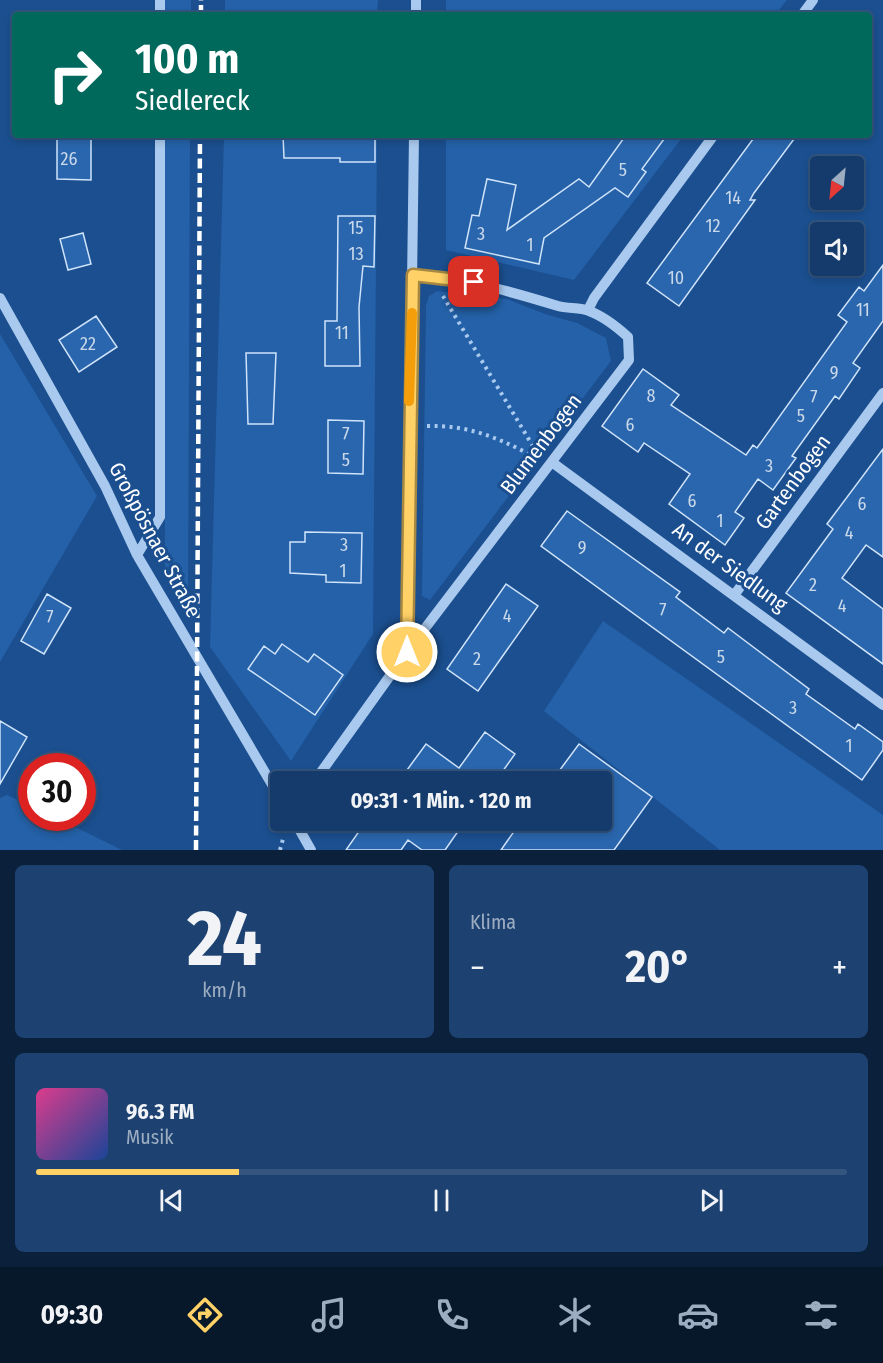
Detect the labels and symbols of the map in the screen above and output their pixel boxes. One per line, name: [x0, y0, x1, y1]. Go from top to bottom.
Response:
house number: 26: [61, 148, 78, 170]
north arrow: [810, 156, 864, 210]
house number: 5: [619, 159, 627, 181]
house number: 14: [725, 187, 741, 209]
house number: 12: [706, 215, 721, 237]
house number: 15: [348, 217, 364, 239]
house number: 3: [477, 223, 485, 245]
house number: 1: [526, 234, 534, 256]
house number: 13: [348, 243, 364, 265]
pin: [448, 256, 499, 307]
house number: 10: [668, 267, 684, 289]
house number: 11: [856, 299, 870, 321]
house number: 11: [335, 322, 349, 344]
house number: 22: [80, 333, 96, 355]
house number: 9: [830, 362, 838, 384]
house number: 8: [647, 385, 656, 407]
house number: 7: [810, 386, 818, 408]
street label: Blumenbogen: [495, 389, 587, 499]
house number: 5: [797, 405, 805, 427]
house number: 6: [626, 414, 635, 436]
house number: 7: [342, 423, 350, 445]
street label: Gartenbogen: [750, 430, 836, 534]
house number: 5: [342, 449, 350, 471]
house number: 3: [765, 455, 773, 477]
street label: Großpösnaer Straße: [103, 458, 207, 622]
house number: 6: [688, 490, 697, 512]
house number: 6: [858, 493, 867, 515]
house number: 1: [716, 510, 724, 532]
street label: An der Siedlung: [667, 517, 793, 617]
house number: 4: [845, 522, 854, 544]
house number: 3: [340, 534, 348, 556]
house number: 9: [578, 537, 586, 559]
house number: 1: [339, 560, 347, 582]
house number: 2: [809, 574, 817, 596]
house number: 4: [838, 595, 847, 617]
house number: 7: [659, 599, 667, 621]
house number: 4: [503, 605, 512, 627]
house number: 7: [46, 606, 54, 628]
position arrow: [375, 620, 439, 684]
house number: 5: [717, 646, 725, 668]
house number: 2: [473, 648, 481, 670]
house number: 3: [789, 697, 797, 719]
house number: 1: [845, 735, 853, 757]
speed limit sign: 30: [18, 753, 96, 831]

